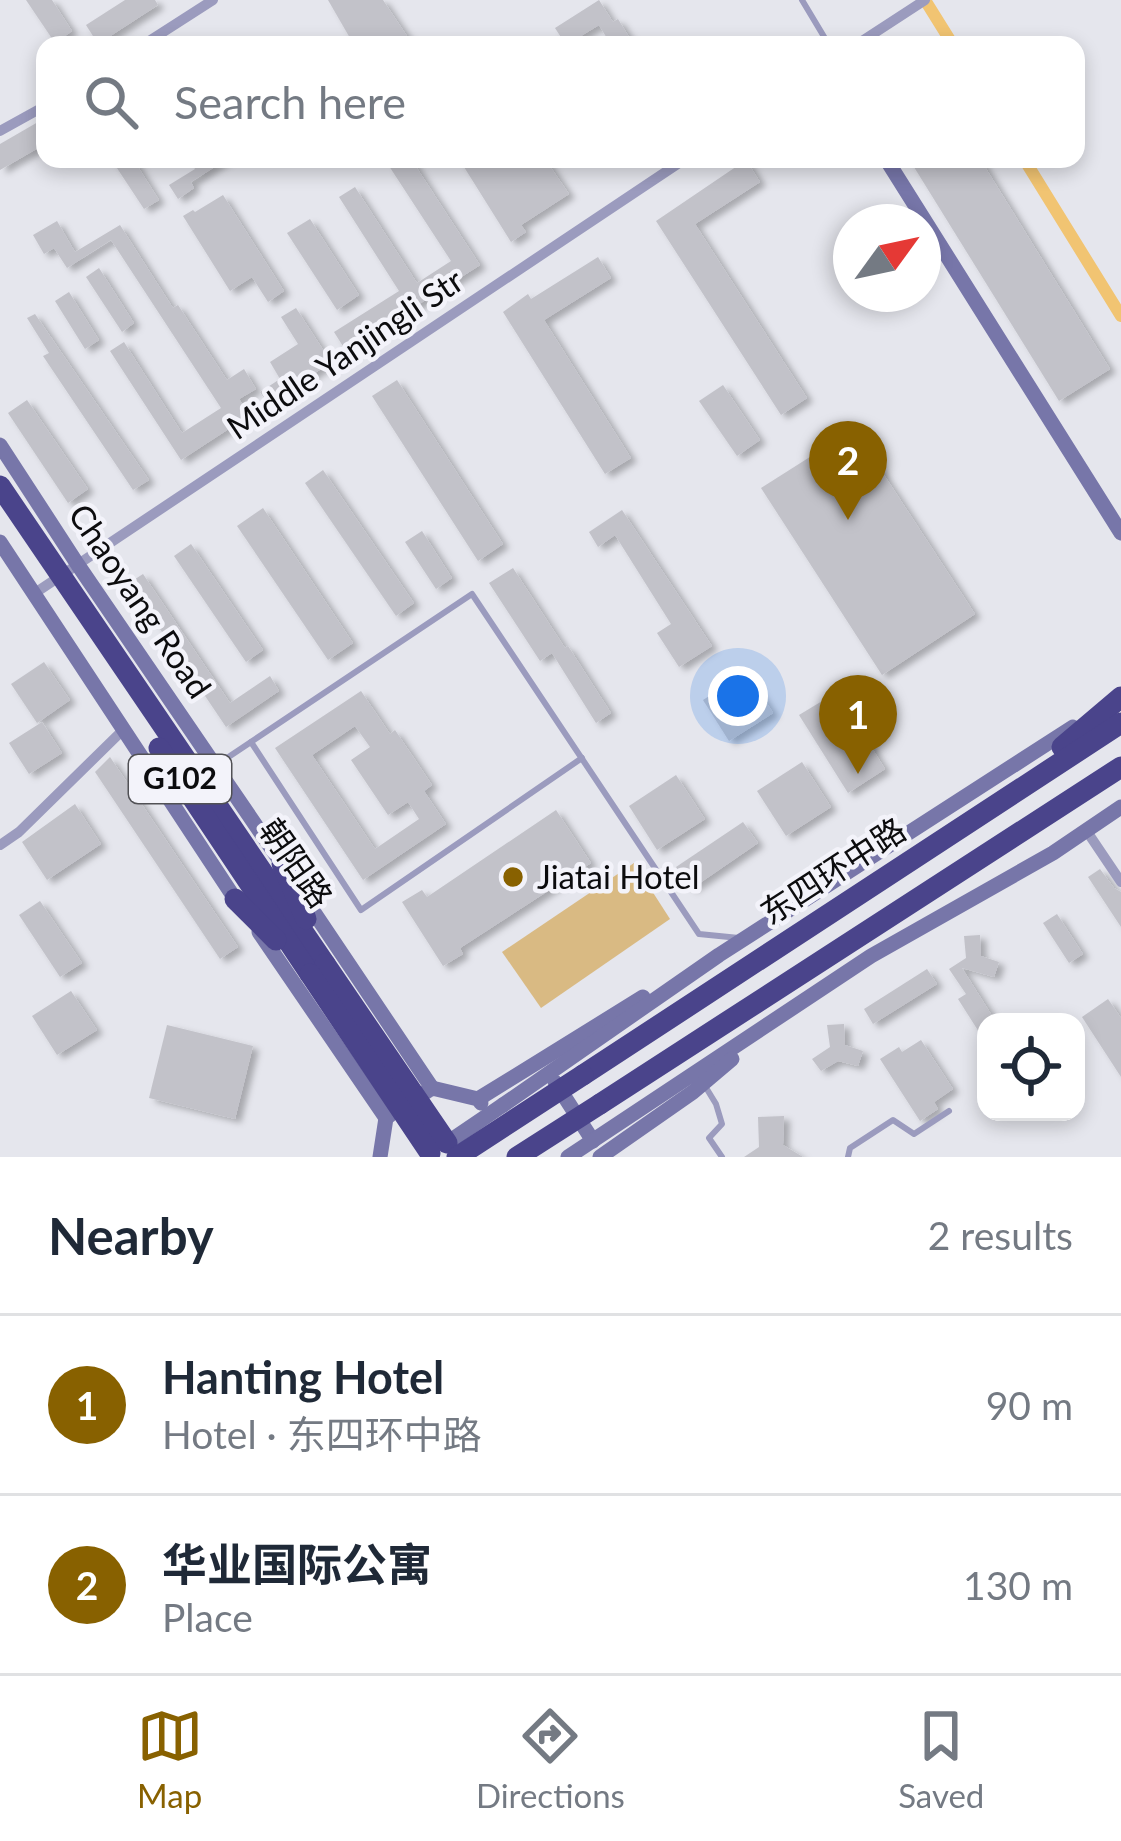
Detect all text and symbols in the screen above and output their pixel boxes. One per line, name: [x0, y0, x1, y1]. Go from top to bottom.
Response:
search box: [36, 36, 1085, 168]
icon: search: [78, 69, 144, 135]
text: Search here: [174, 75, 406, 129]
north arrow: [833, 204, 941, 312]
street label: Middle Yanjingli Str: [219, 259, 470, 447]
pin: 2: [809, 421, 887, 520]
street label: Chaoyang Road: [61, 496, 220, 705]
your location: [708, 666, 768, 726]
pin: 1: [819, 675, 897, 774]
road number: G102: [129, 755, 231, 803]
street label: 东四环中路: [752, 808, 913, 932]
street label: 朝阳路: [252, 810, 342, 914]
place label: Jiatai Hotel: [537, 856, 699, 896]
marker: Jiatai Hotel: [500, 864, 526, 890]
map controls: [977, 1013, 1085, 1121]
button: locate: [977, 1013, 1085, 1121]
text: Nearby: [48, 1205, 214, 1266]
text: 2 results: [928, 1212, 1073, 1258]
text: Hanting Hotel: [162, 1350, 444, 1404]
text: 1: [76, 1382, 98, 1428]
text: 90 m: [986, 1382, 1073, 1428]
text: Hotel · 东四环中路: [162, 1411, 482, 1457]
text: 华业国际公寓: [162, 1537, 432, 1591]
text: 2: [76, 1562, 98, 1608]
text: 130 m: [963, 1562, 1073, 1608]
text: Place: [162, 1594, 253, 1640]
tab: Map: [137, 1703, 203, 1815]
tab: Directions: [476, 1703, 625, 1815]
tab: Saved: [898, 1703, 984, 1815]

